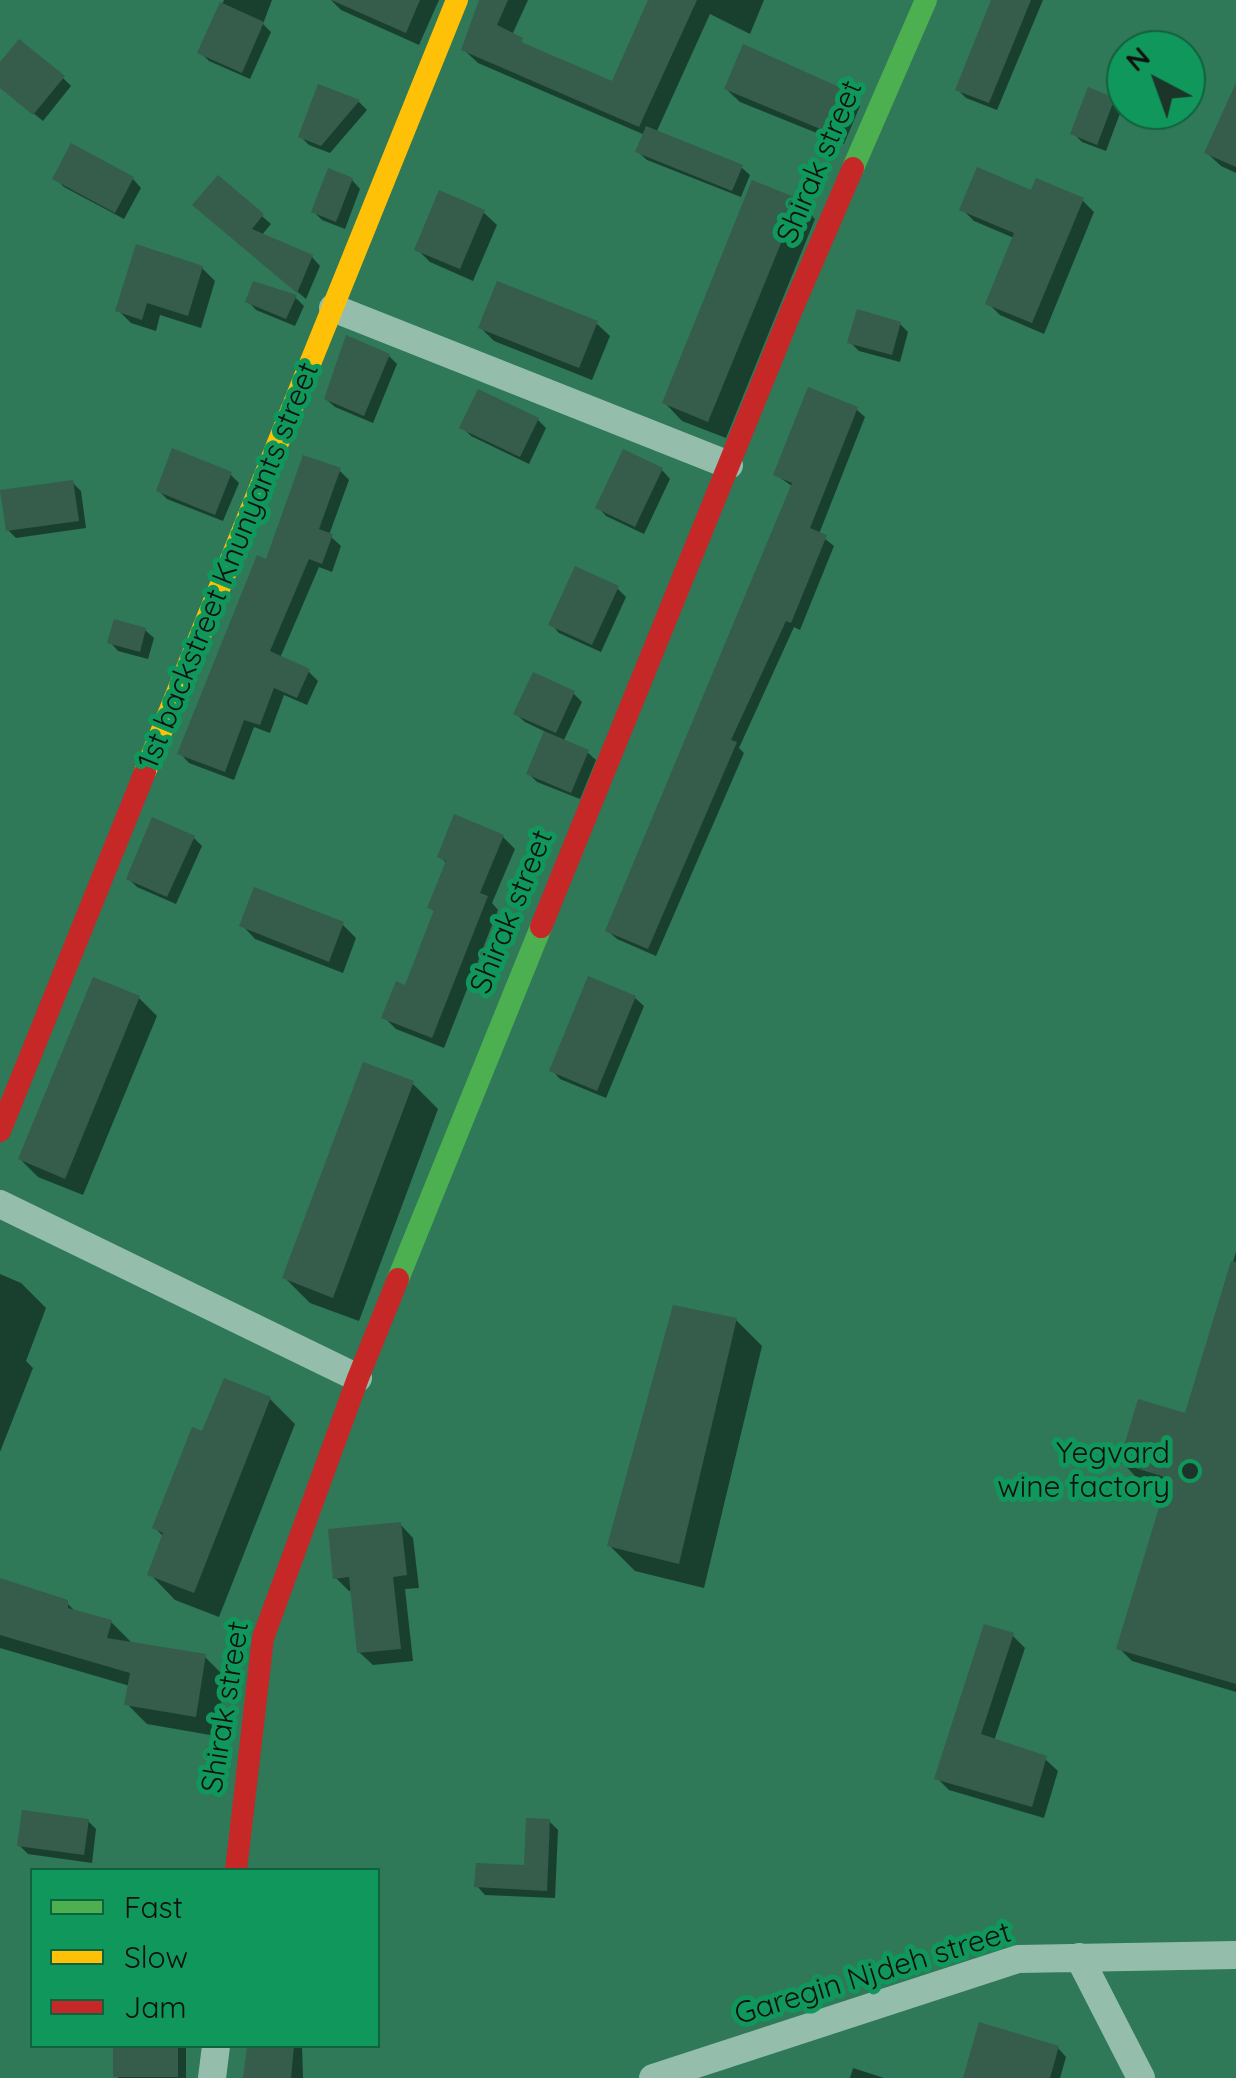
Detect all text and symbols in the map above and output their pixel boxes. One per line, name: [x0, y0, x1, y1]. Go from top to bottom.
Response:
north arrow: [1106, 30, 1206, 130]
text: N: [1118, 39, 1157, 78]
street label: Shirak street: [770, 75, 870, 249]
street label: 1st backstreet Knunyants street: [131, 358, 327, 774]
street label: Shirak street: [463, 825, 561, 999]
place label: Yegvard wine factory: [997, 1436, 1170, 1506]
marker: Yegvard wine factory: [1179, 1460, 1201, 1482]
street label: Shirak street: [195, 1619, 257, 1795]
legend: [30, 1868, 380, 2048]
text: Fast: [124, 1888, 183, 1926]
street label: Garegin Njdeh street: [730, 1915, 1016, 2033]
text: Slow: [124, 1938, 188, 1976]
text: Jam: [124, 1988, 187, 2026]

